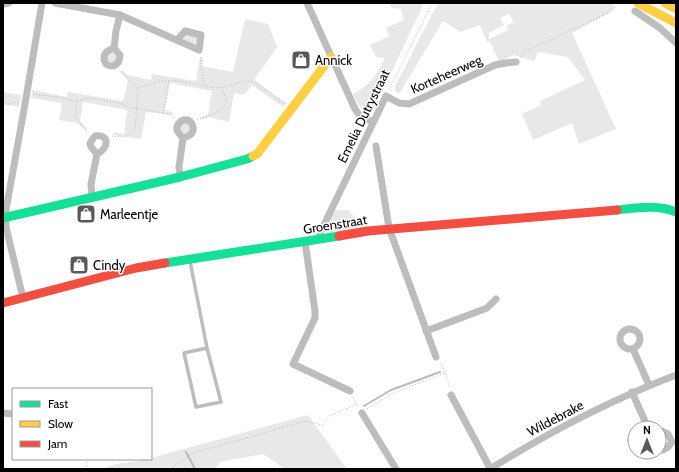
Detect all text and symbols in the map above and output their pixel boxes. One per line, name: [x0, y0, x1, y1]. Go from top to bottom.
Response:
shop icon: Annick: [290, 49, 312, 71]
street label: Korteheerweg: [408, 51, 484, 97]
place label: Annick: [315, 52, 352, 68]
street label: Emelia Dutrystraat: [333, 66, 393, 165]
shop icon: Marleentje: [75, 203, 97, 225]
place label: Marleentje: [100, 206, 158, 223]
street label: Groenstraat: [302, 211, 369, 237]
shop icon: Cindy: [68, 254, 90, 276]
place label: Cindy: [93, 257, 126, 273]
legend: [12, 388, 152, 460]
text: Fast: [48, 396, 68, 411]
street label: Wildebrake: [524, 396, 586, 440]
text: Slow: [48, 416, 73, 431]
north arrow: [627, 420, 667, 460]
text: N: [643, 423, 651, 437]
text: Jam: [47, 436, 67, 451]

